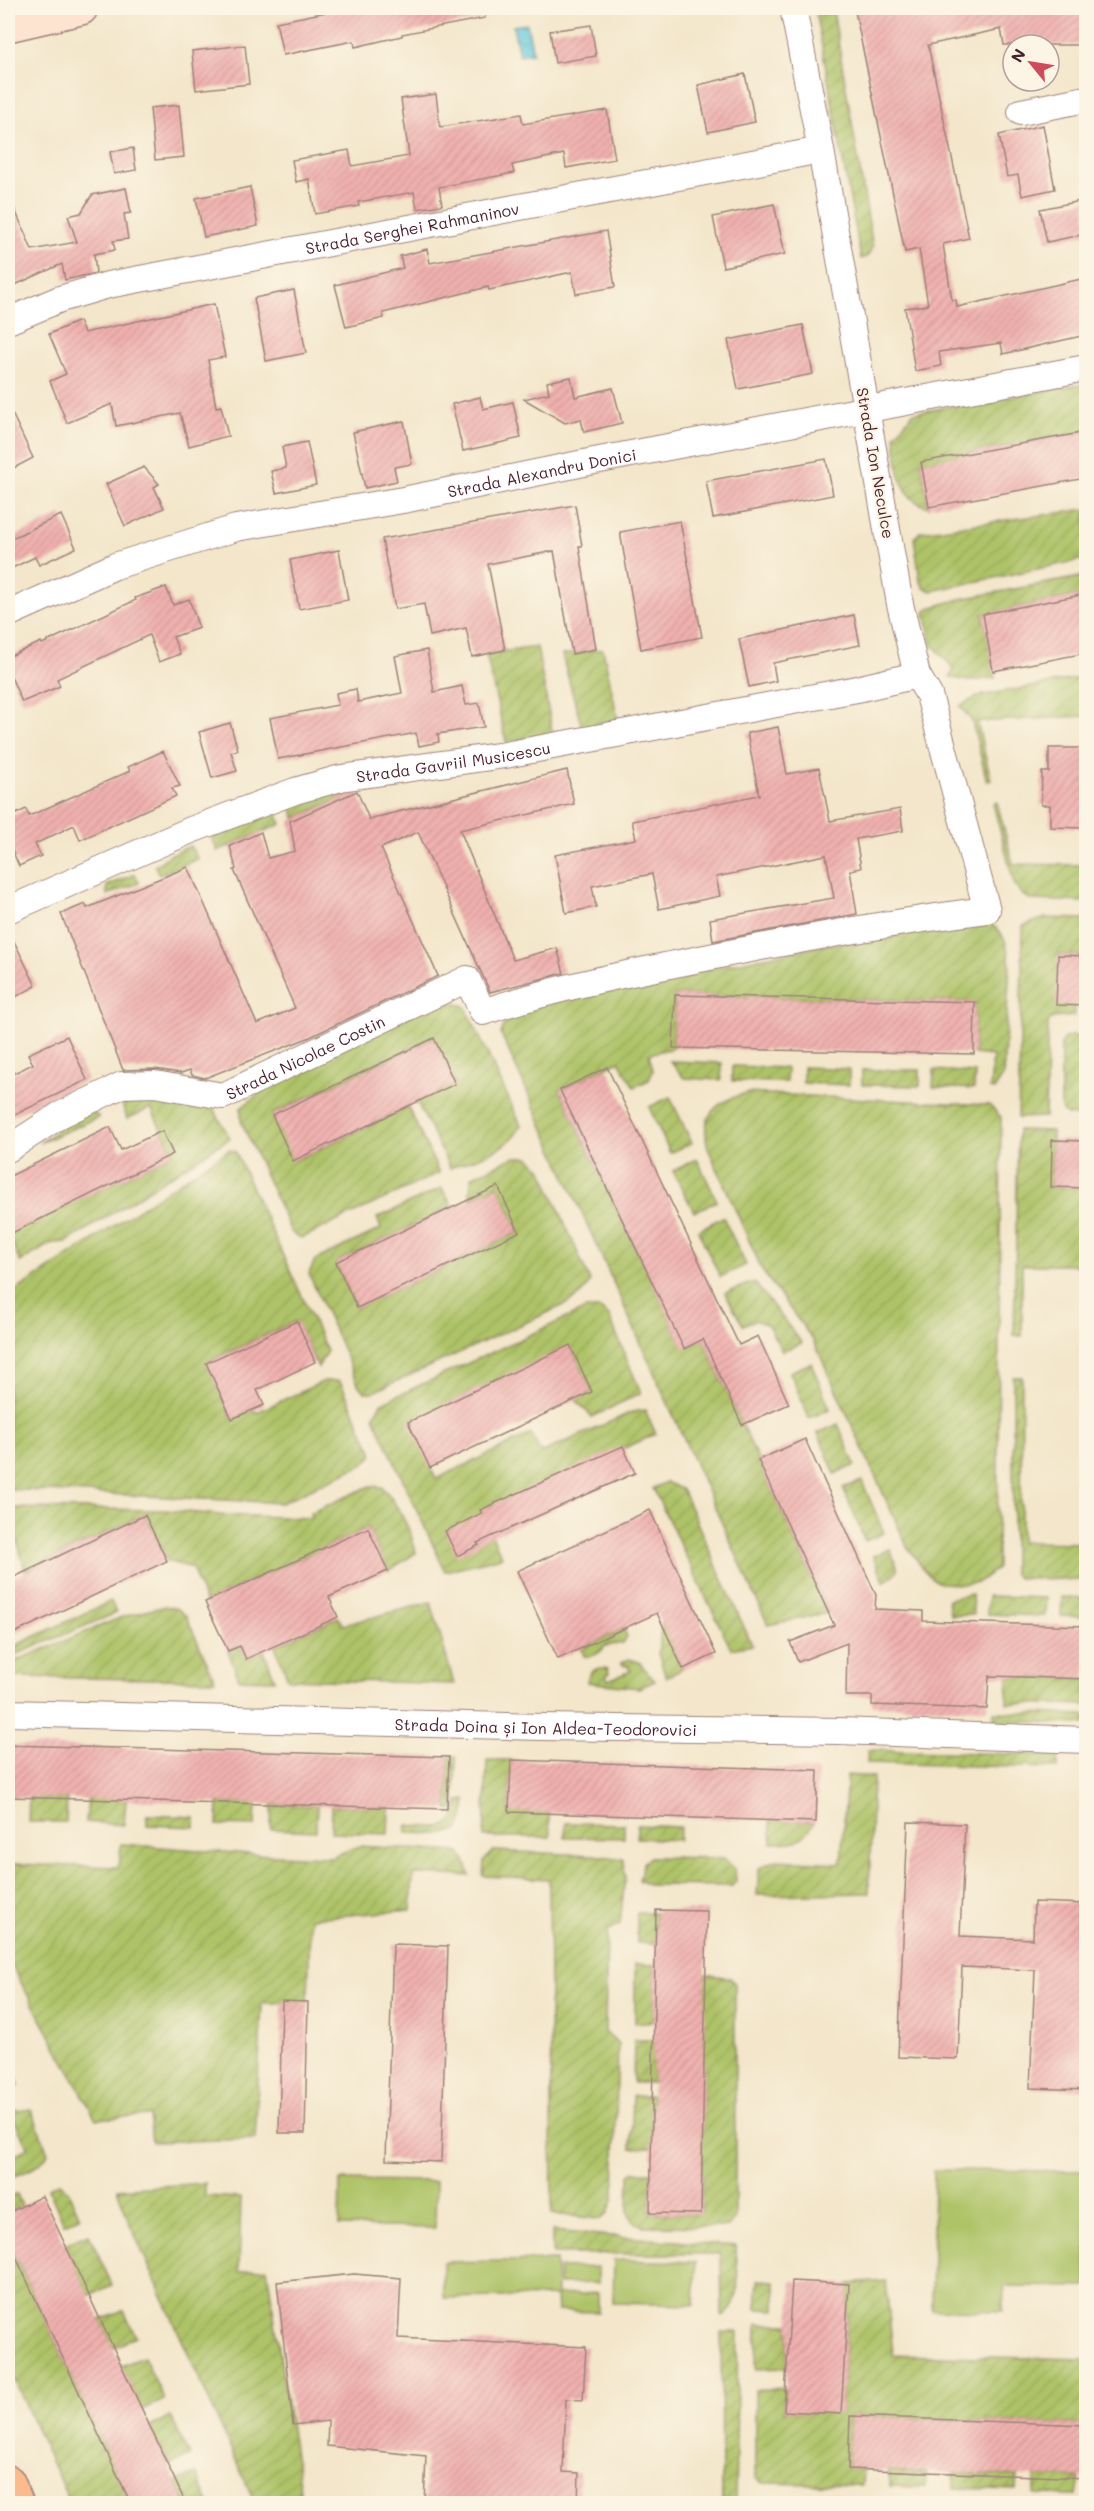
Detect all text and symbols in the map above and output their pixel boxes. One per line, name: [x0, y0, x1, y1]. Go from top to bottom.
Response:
north arrow: [1001, 33, 1061, 93]
text: N: [1005, 45, 1030, 66]
street label: Strada Serghei Rahmaninov: [303, 197, 521, 258]
street label: Strada Ion Neculce: [852, 386, 900, 540]
street label: Strada Alexandru Donici: [446, 443, 638, 501]
street label: Strada Gavriil Musicescu: [355, 736, 552, 786]
street label: Strada Nicolae Costin: [222, 1010, 388, 1104]
street label: Strada Doina și Ion Aldea-Teodorovici: [395, 1713, 697, 1740]

